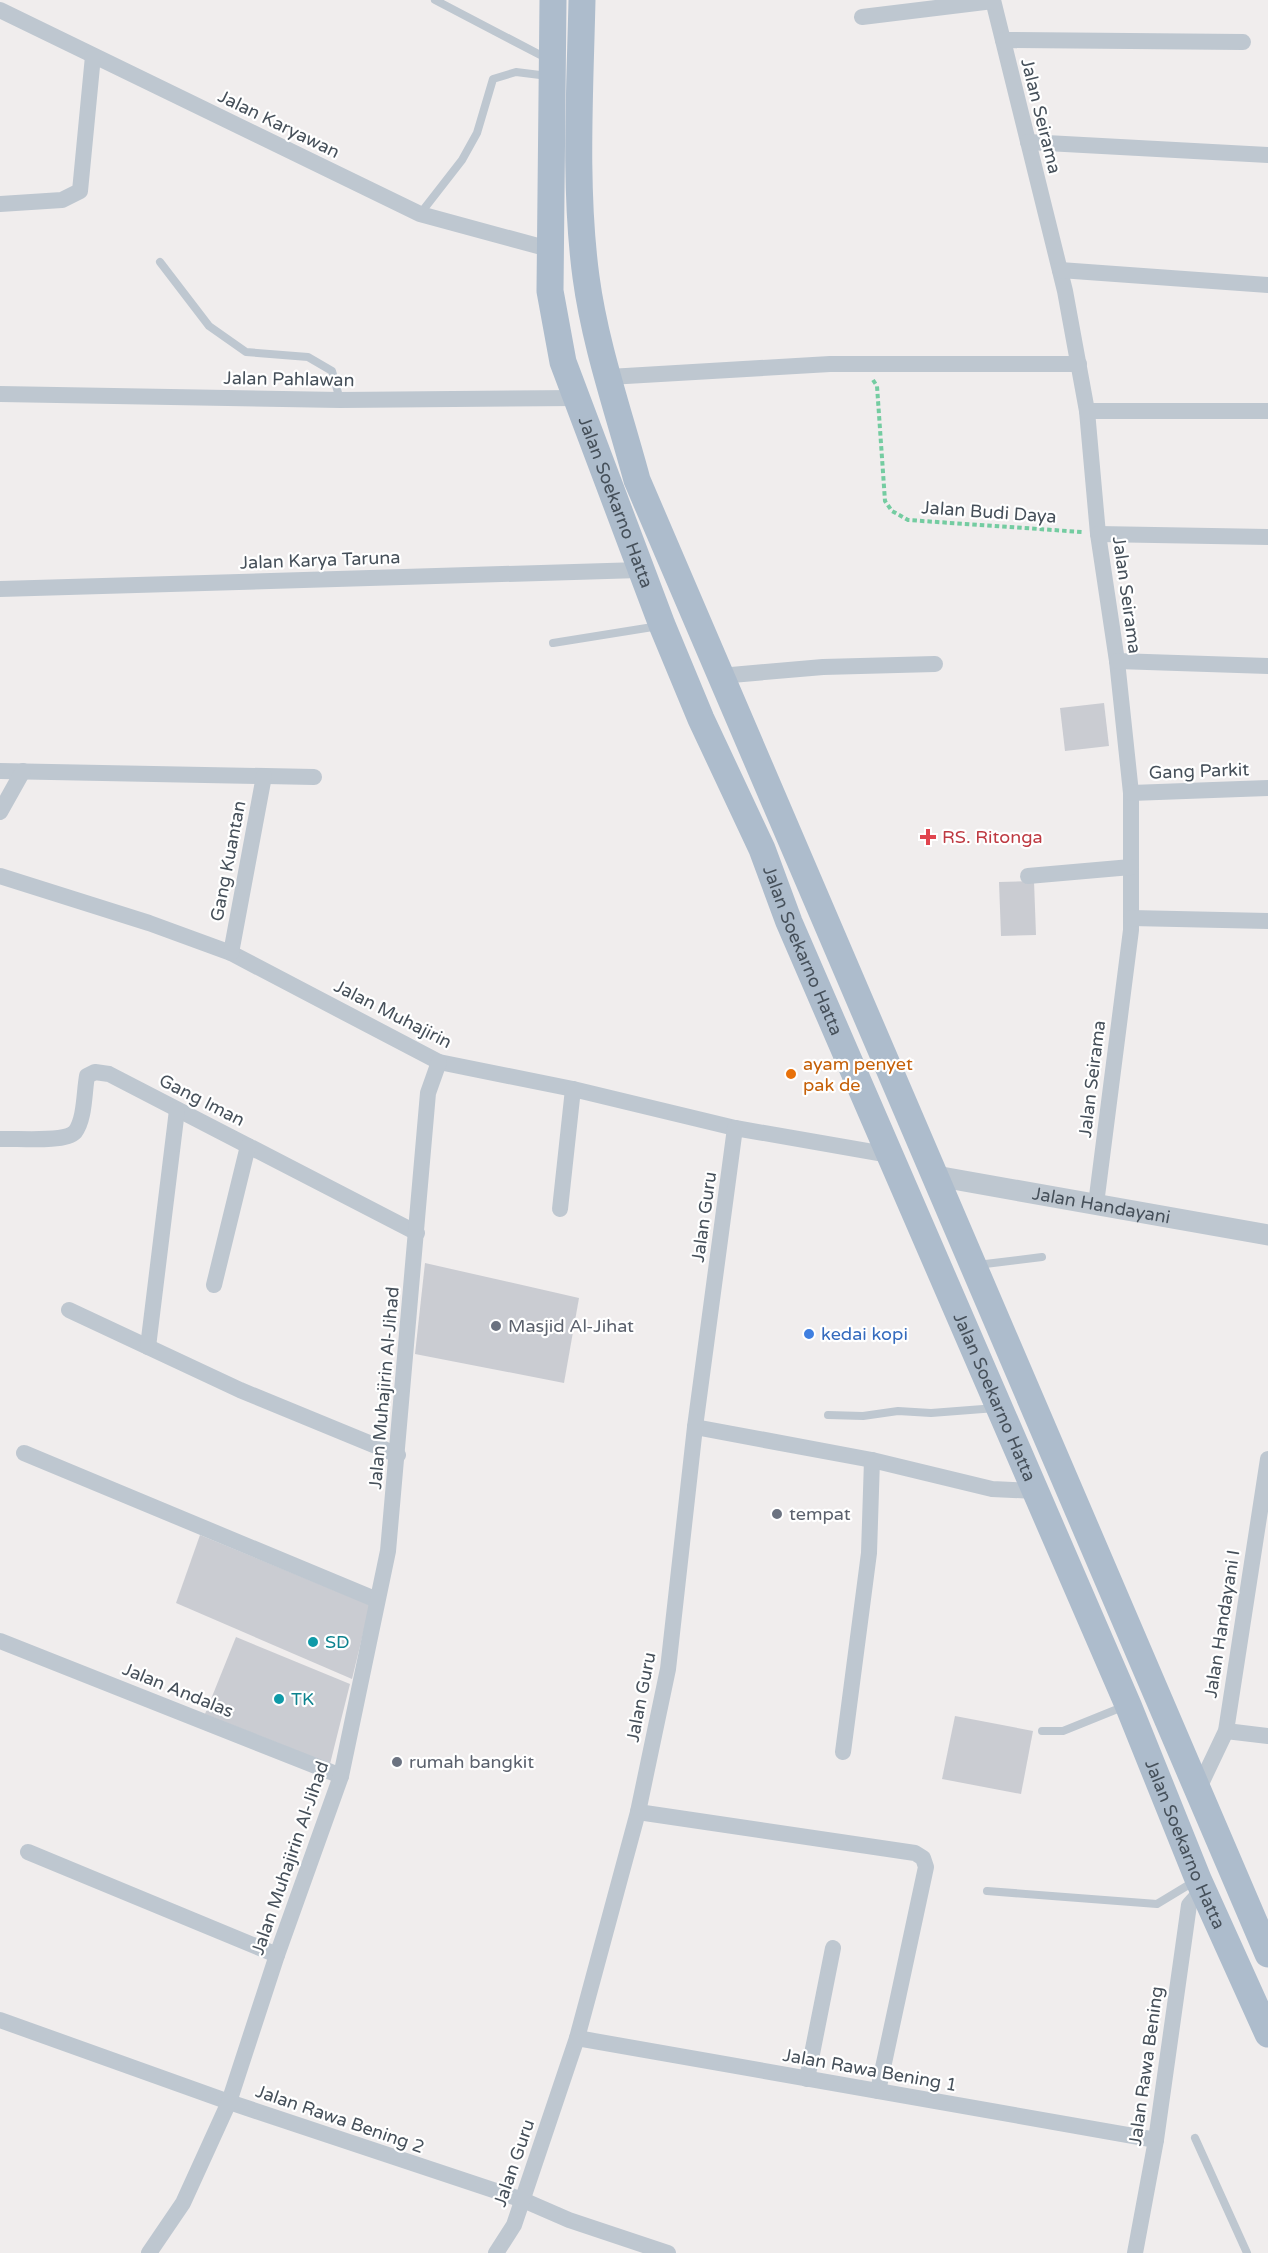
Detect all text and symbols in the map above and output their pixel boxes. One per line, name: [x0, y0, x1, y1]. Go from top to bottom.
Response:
street label: Jalan Seirama: [1016, 56, 1066, 176]
street label: Jalan Karyawan: [215, 85, 343, 163]
street label: Jalan Pahlawan: [223, 367, 355, 391]
street label: Jalan Soekarno Hatta: [573, 413, 658, 591]
street label: Jalan Budi Daya: [921, 496, 1057, 528]
street label: Jalan Seirama: [1108, 535, 1146, 655]
street label: Jalan Karya Taruna: [239, 546, 401, 574]
street label: Gang Parkit: [1148, 758, 1250, 784]
street label: Gang Kuantan: [206, 799, 250, 923]
place label: RS. Ritonga: [942, 826, 1043, 848]
marker: RS. Ritonga: [919, 828, 937, 846]
street label: Jalan Soekarno Hatta: [758, 863, 848, 1039]
street label: Jalan Muhajirin: [330, 975, 456, 1053]
street label: Jalan Seirama: [1074, 1019, 1110, 1139]
place label: ayam penyet pak de: [803, 1053, 913, 1096]
marker: ayam penyet pak de: [784, 1067, 798, 1081]
street label: Gang Iman: [155, 1069, 249, 1131]
street label: Jalan Guru: [687, 1170, 721, 1264]
street label: Jalan Handayani: [1031, 1182, 1172, 1228]
street label: Jalan Muhajirin Al-Jihad: [364, 1286, 404, 1490]
street label: Jalan Soekarno Hatta: [948, 1309, 1041, 1485]
place label: Masjid Al-Jihat: [508, 1315, 634, 1337]
marker: Masjid Al-Jihat: [489, 1319, 503, 1333]
place label: kedai kopi: [821, 1323, 908, 1345]
marker: kedai kopi: [802, 1327, 816, 1341]
place label: tempat: [789, 1503, 851, 1525]
marker: tempat: [770, 1507, 784, 1521]
street label: Jalan Handayani I: [1199, 1548, 1245, 1700]
place label: SD: [325, 1631, 350, 1653]
marker: SD: [306, 1635, 320, 1649]
street label: Jalan Guru: [622, 1650, 660, 1744]
street label: Jalan Andalas: [119, 1658, 237, 1722]
place label: TK: [291, 1688, 314, 1710]
marker: TK: [272, 1692, 286, 1706]
place label: rumah bangkit: [409, 1751, 534, 1773]
marker: rumah bangkit: [390, 1755, 404, 1769]
street label: Jalan Soekarno Hatta: [1140, 1756, 1230, 1932]
street label: Jalan Muhajirin Al-Jihad: [246, 1758, 334, 1958]
street label: Jalan Rawa Bening: [1124, 1985, 1168, 2147]
street label: Jalan Rawa Bening 1: [781, 2044, 959, 2096]
street label: Jalan Rawa Bening 2: [253, 2080, 427, 2158]
street label: Jalan Guru: [489, 2116, 539, 2210]

